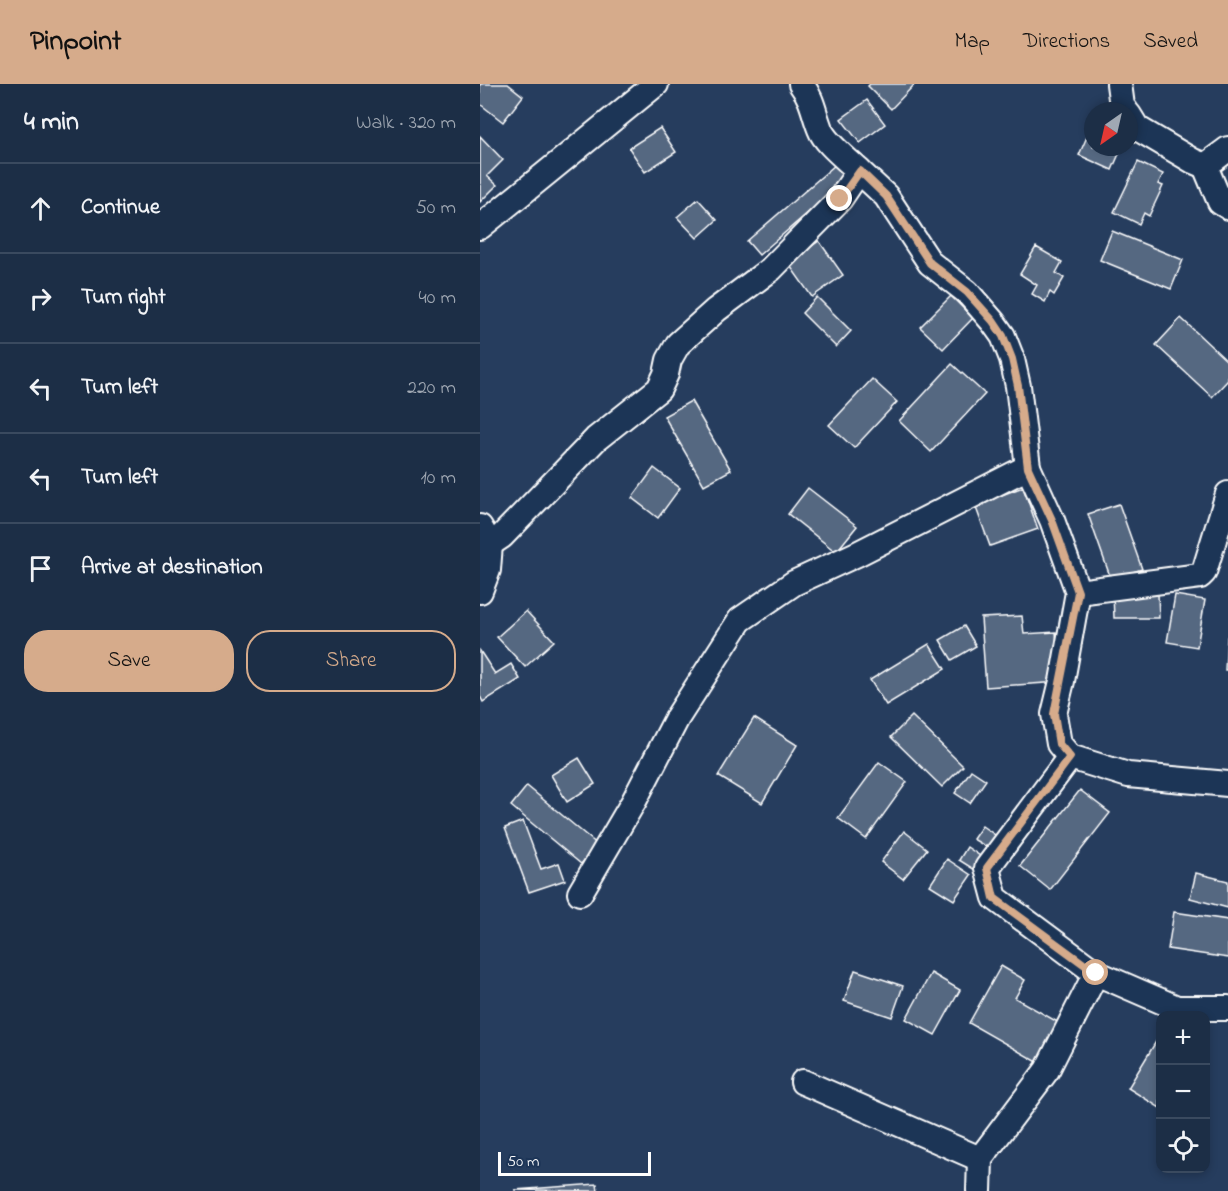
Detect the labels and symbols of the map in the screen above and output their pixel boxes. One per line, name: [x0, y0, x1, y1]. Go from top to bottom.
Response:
north arrow: [1084, 102, 1138, 156]
route end: [826, 185, 852, 211]
route start: [1082, 959, 1108, 985]
scale bar: [498, 1149, 651, 1176]

